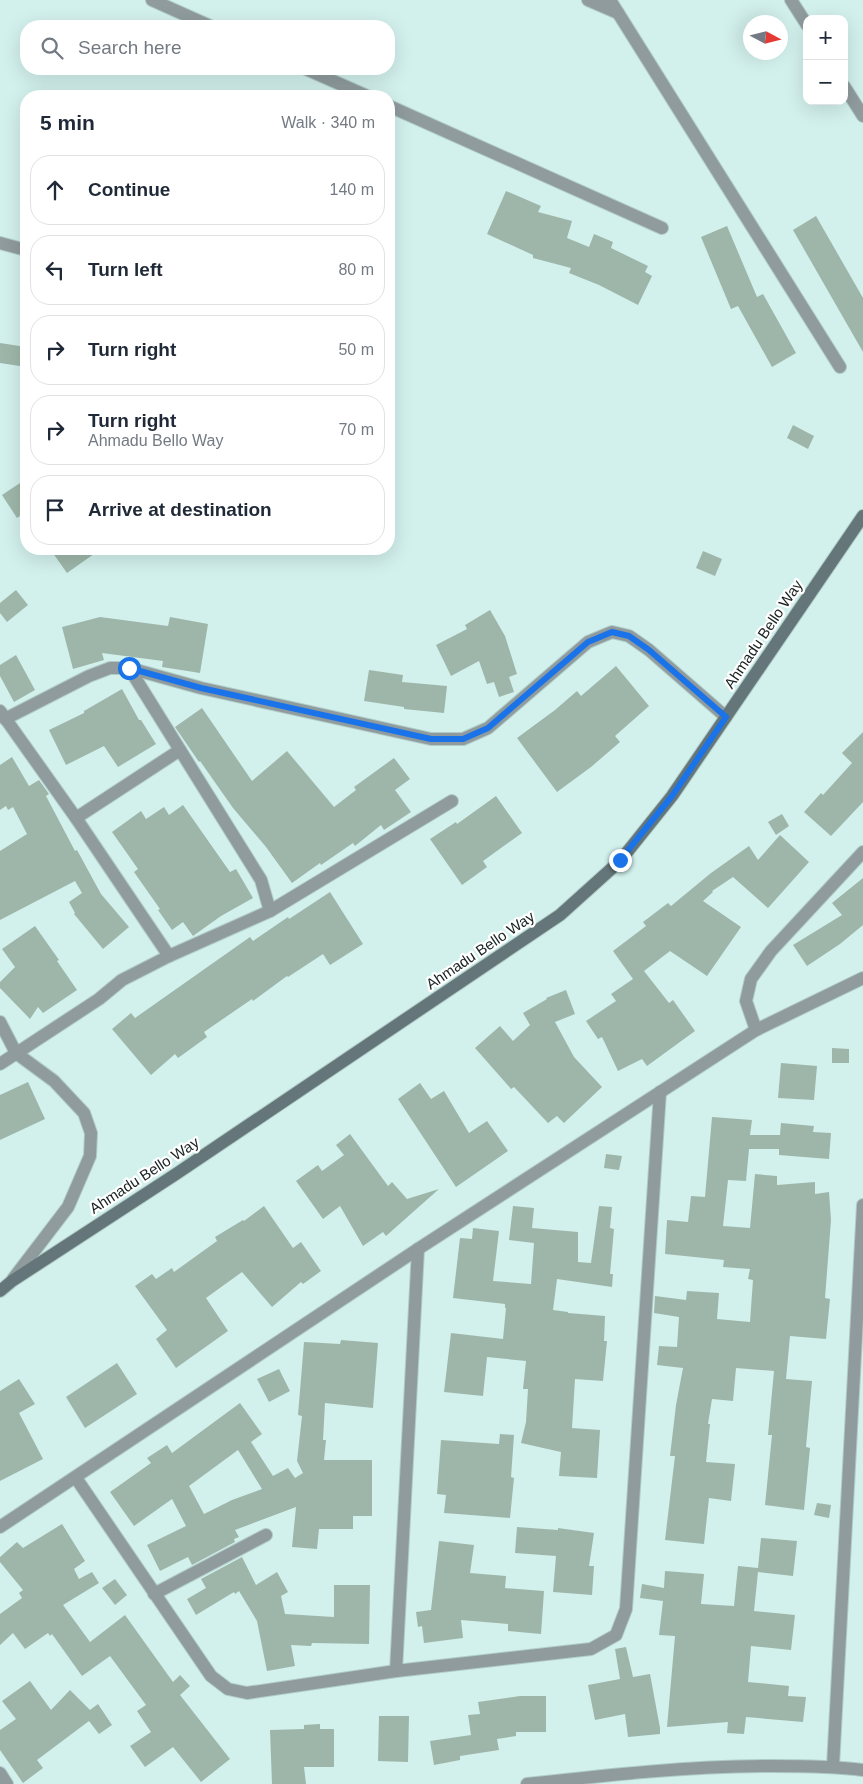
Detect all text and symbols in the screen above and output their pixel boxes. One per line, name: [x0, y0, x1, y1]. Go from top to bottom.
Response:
north arrow: [743, 15, 788, 60]
map controls: [803, 15, 848, 105]
button: +: [803, 15, 848, 60]
search box: [20, 20, 395, 75]
icon: search: [38, 34, 66, 62]
text: Search here: [78, 37, 182, 58]
button: −: [803, 60, 848, 105]
text: 5 min: [40, 111, 95, 134]
text: Walk · 340 m: [281, 114, 375, 131]
icon: ahead: [41, 176, 69, 204]
text: Continue: [88, 179, 170, 200]
text: 140 m: [330, 181, 374, 198]
icon: left: [41, 256, 69, 284]
text: Turn left: [88, 259, 163, 280]
text: 80 m: [338, 261, 374, 278]
icon: right: [41, 336, 69, 364]
text: Turn right: [88, 339, 176, 360]
text: 50 m: [338, 341, 374, 358]
text: Turn right: [88, 410, 176, 431]
icon: right: [41, 416, 69, 444]
text: 70 m: [338, 421, 374, 438]
text: Ahmadu Bello Way: [88, 432, 223, 449]
icon: arrive: [41, 496, 69, 524]
text: Arrive at destination: [88, 499, 272, 520]
street label: Ahmadu Bello Way: [720, 576, 806, 691]
route start: [118, 657, 141, 680]
route end: [609, 849, 632, 872]
street label: Ahmadu Bello Way: [423, 907, 538, 993]
street label: Ahmadu Bello Way: [86, 1133, 202, 1217]

